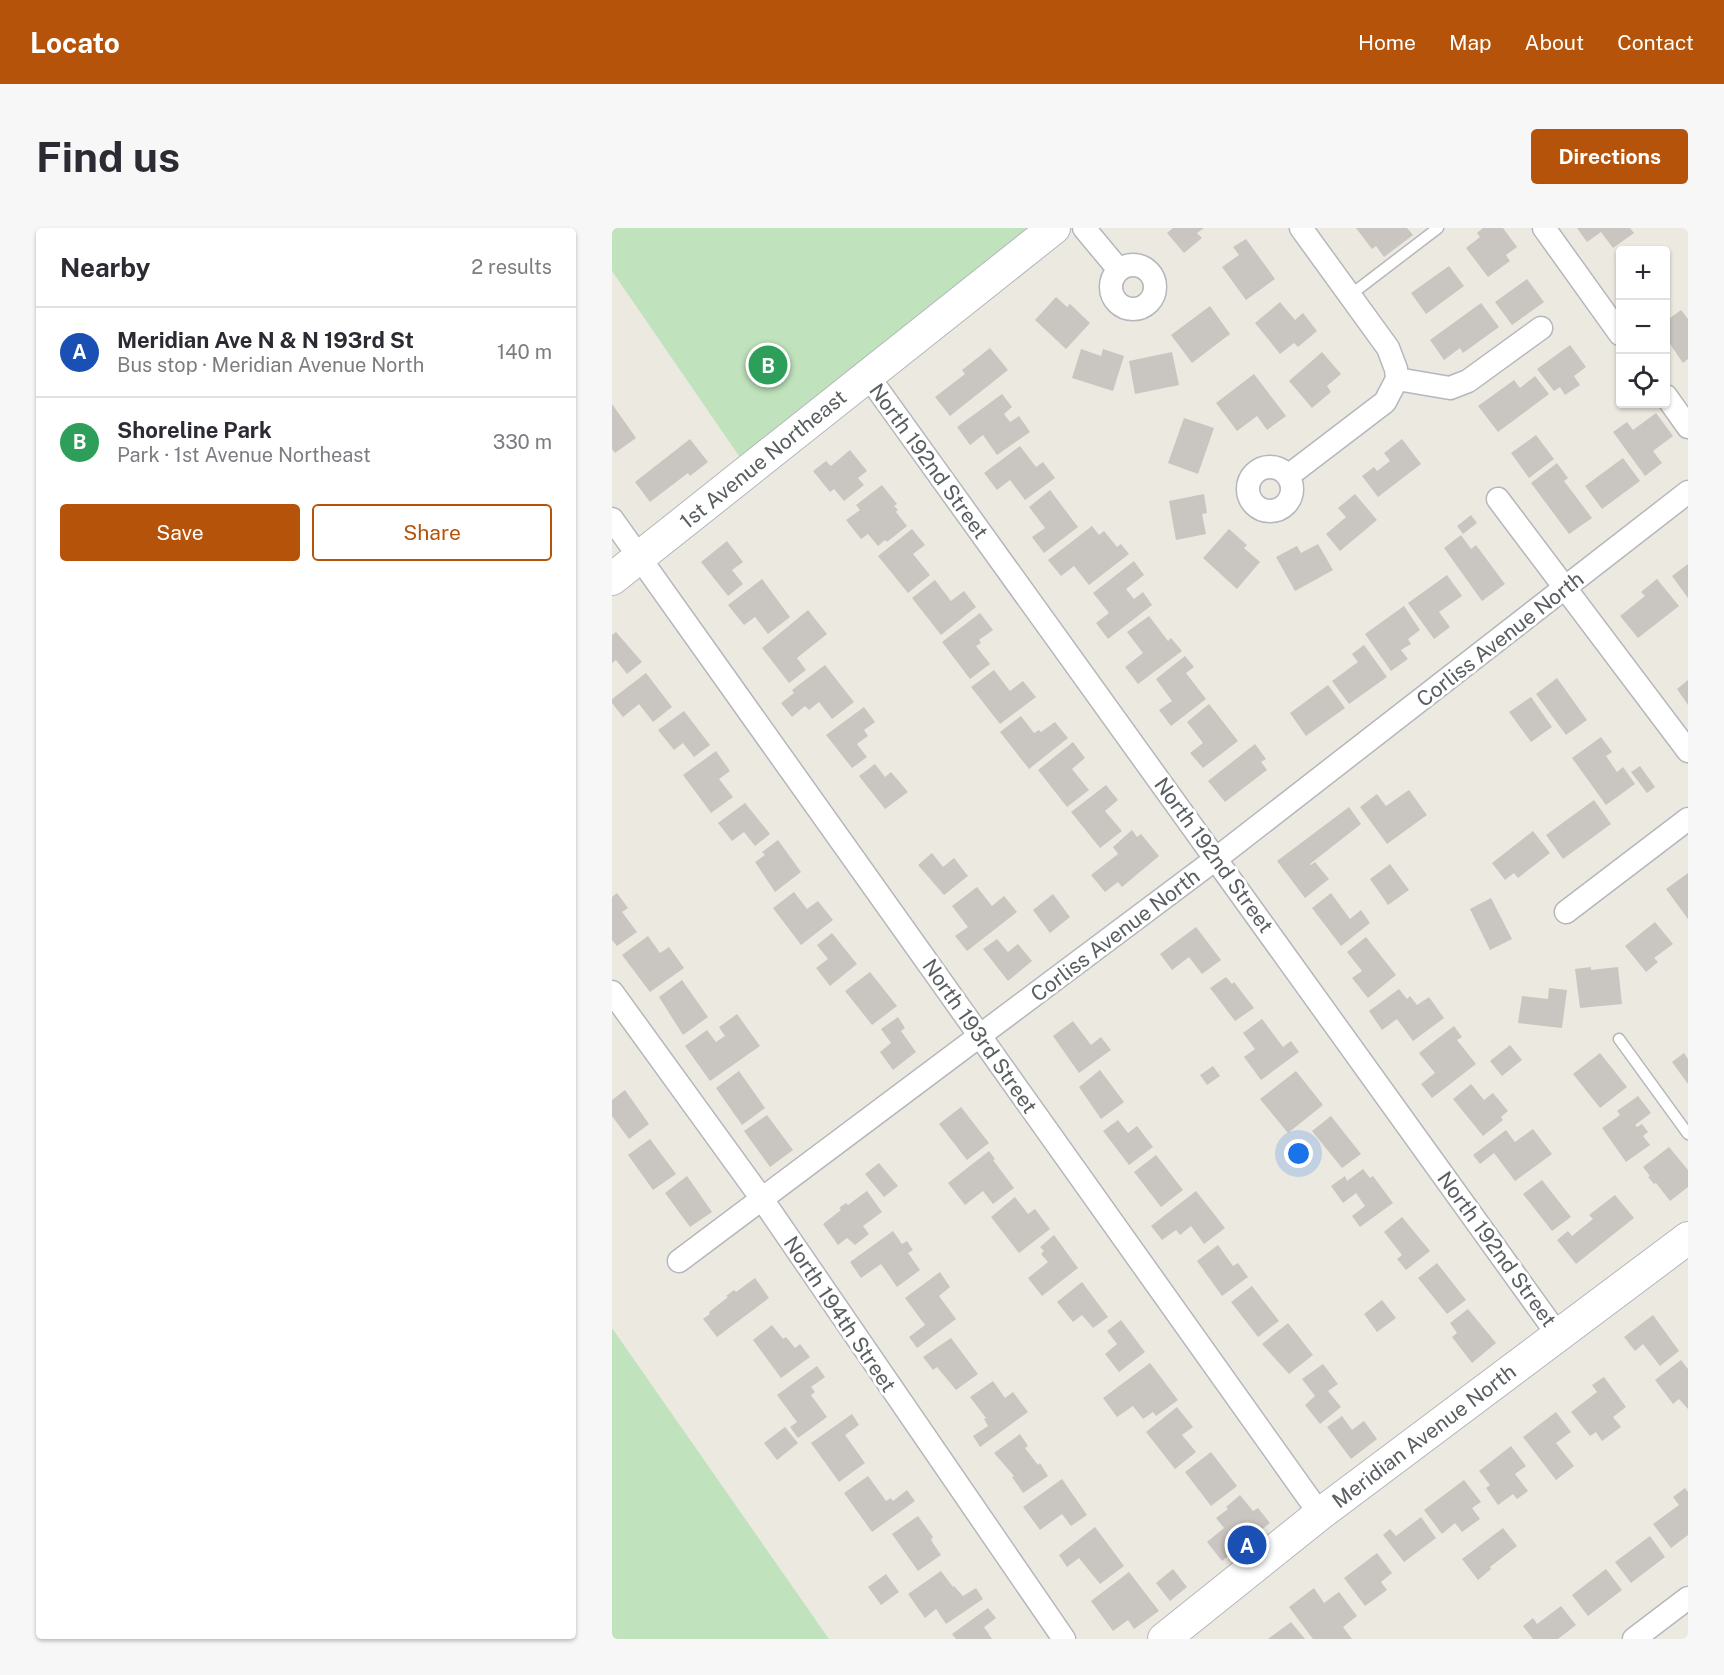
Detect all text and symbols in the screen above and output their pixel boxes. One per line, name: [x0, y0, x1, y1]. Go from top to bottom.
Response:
text: Locato: [30, 26, 120, 59]
text: Home: [1358, 30, 1416, 55]
text: Map: [1449, 30, 1492, 55]
text: About: [1525, 30, 1584, 55]
text: Contact: [1617, 30, 1694, 55]
button: Directions: [1531, 129, 1688, 184]
text: Find us: [36, 132, 180, 181]
map controls: [1616, 246, 1670, 408]
button: +: [1616, 246, 1670, 300]
text: Nearby: [60, 252, 150, 283]
text: 2 results: [471, 255, 552, 279]
button: −: [1616, 300, 1670, 354]
text: Meridian Ave N & N 193rd St: [117, 327, 414, 353]
text: A: [72, 340, 87, 364]
text: 140 m: [497, 340, 552, 364]
pin: B: [748, 342, 788, 388]
text: Bus stop · Meridian Avenue North: [117, 353, 424, 377]
button: locate: [1616, 354, 1670, 408]
street label: North 192nd Street: [864, 378, 994, 544]
street label: 1st Avenue Northeast: [675, 384, 851, 534]
text: Shoreline Park: [117, 417, 272, 443]
text: B: [73, 430, 86, 454]
text: 330 m: [493, 430, 552, 454]
text: Park · 1st Avenue Northeast: [117, 443, 371, 467]
button: Save: [60, 504, 300, 561]
button: Share: [312, 504, 552, 561]
street label: Corliss Avenue North: [1412, 566, 1588, 712]
street label: North 192nd Street: [1149, 772, 1279, 938]
street label: Corliss Avenue North: [1026, 863, 1204, 1007]
street label: North 193rd Street: [917, 954, 1043, 1118]
your location: [1284, 1139, 1313, 1168]
street label: North 192nd Street: [1432, 1166, 1562, 1332]
street label: North 194th Street: [779, 1231, 901, 1397]
street label: Meridian Avenue North: [1327, 1359, 1521, 1513]
pin: A: [1228, 1522, 1266, 1568]

